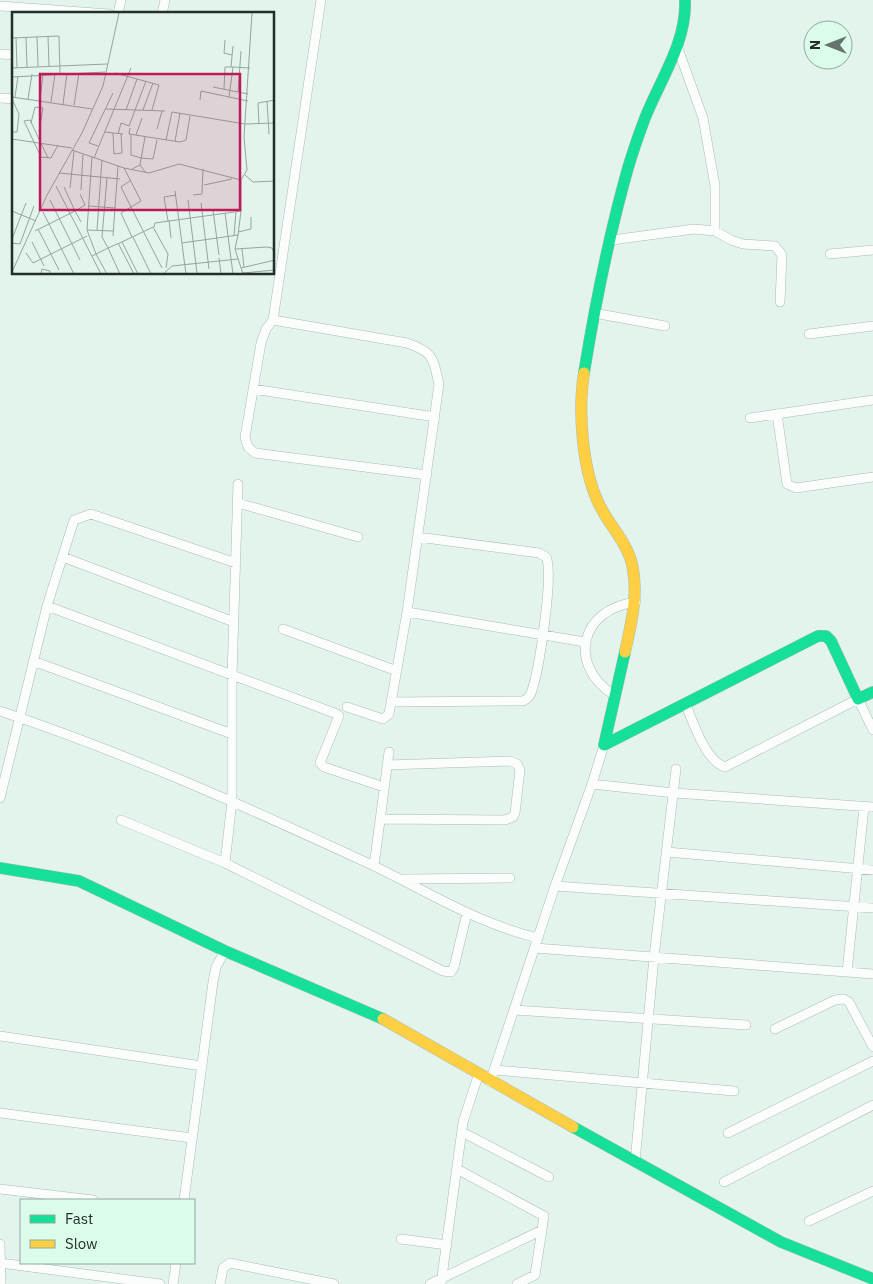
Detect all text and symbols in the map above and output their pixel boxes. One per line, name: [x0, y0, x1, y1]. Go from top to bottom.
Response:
inset map: [12, 12, 275, 275]
north arrow: [803, 20, 853, 70]
text: N: [806, 40, 824, 50]
legend: [20, 1199, 195, 1264]
text: Fast: [65, 1209, 93, 1228]
text: Slow: [65, 1234, 98, 1253]

